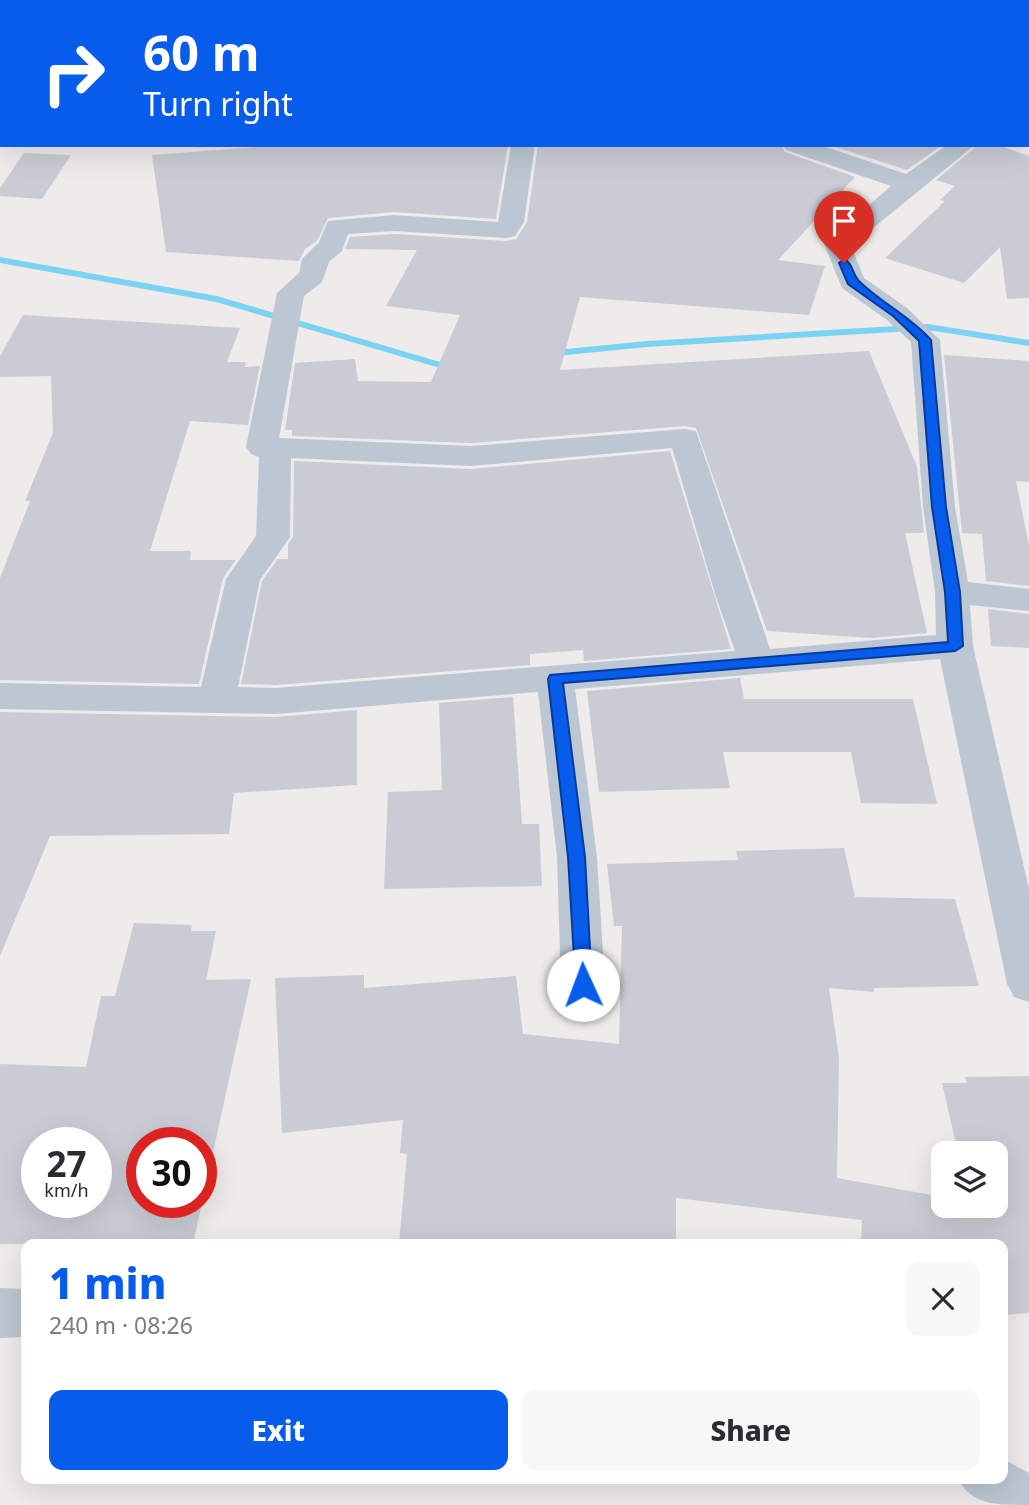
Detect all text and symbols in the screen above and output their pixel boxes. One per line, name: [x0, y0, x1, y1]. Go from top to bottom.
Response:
text: 60 m: [143, 19, 260, 85]
icon: right: [28, 28, 119, 119]
text: Turn right: [143, 82, 293, 125]
pin: [814, 191, 874, 263]
icon: arrive: [825, 202, 863, 240]
position arrow: [546, 948, 620, 1022]
speed limit sign: 30: [126, 1127, 217, 1218]
text: 27: [46, 1140, 87, 1187]
map controls: [931, 1141, 1008, 1218]
button: layers: [931, 1141, 1008, 1218]
text: km/h: [44, 1178, 89, 1202]
text: 1 min: [49, 1254, 166, 1311]
button: close: [906, 1262, 980, 1336]
text: 240 m · 08:26: [49, 1309, 193, 1341]
button: Exit: [49, 1390, 508, 1470]
button: Share: [522, 1390, 980, 1470]

